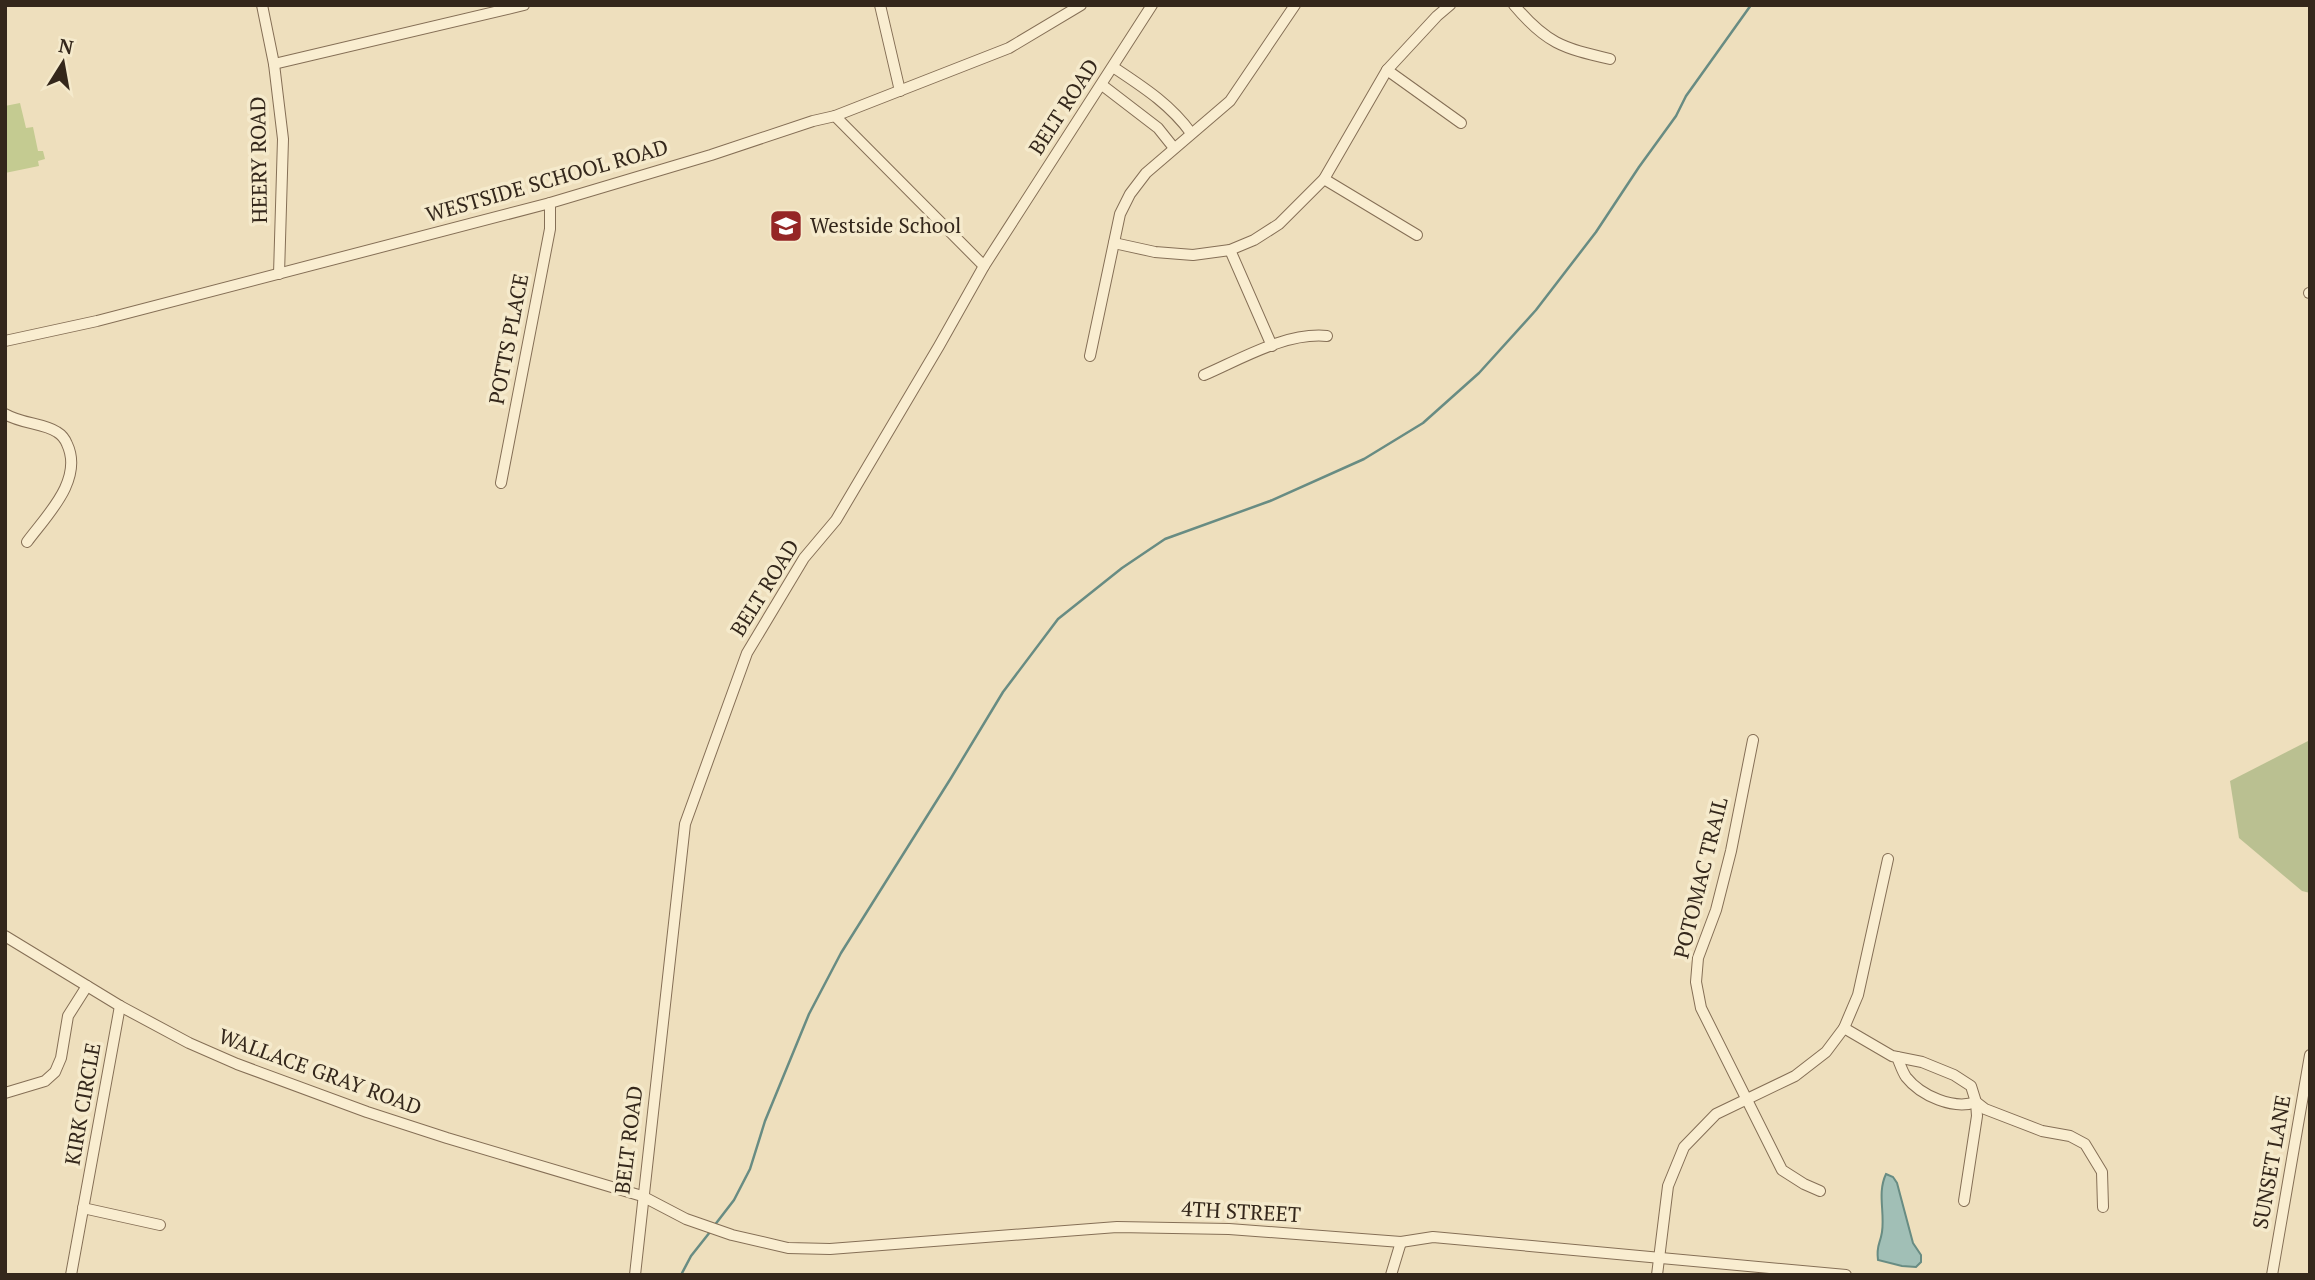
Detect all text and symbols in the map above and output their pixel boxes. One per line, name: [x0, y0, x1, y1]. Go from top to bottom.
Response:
north arrow: [28, 28, 98, 98]
text: N: [57, 32, 76, 60]
street label: BELT ROAD: [1022, 53, 1105, 160]
street label: HEERY ROAD: [243, 96, 273, 224]
street label: WESTSIDE SCHOOL ROAD: [422, 132, 671, 228]
school or university icon: Westside School: [767, 207, 805, 245]
place label: Westside School: [810, 211, 961, 239]
street label: POTTS PLACE: [482, 271, 534, 407]
street label: BELT ROAD: [723, 534, 805, 641]
street label: POTOMAC TRAIL: [1666, 794, 1734, 961]
street label: WALLACE GRAY ROAD: [215, 1021, 426, 1121]
street label: KIRK CIRCLE: [57, 1040, 107, 1167]
street label: BELT ROAD: [607, 1084, 649, 1196]
street label: SUNSET LANE: [2245, 1093, 2297, 1231]
street label: 4TH STREET: [1181, 1194, 1302, 1228]

